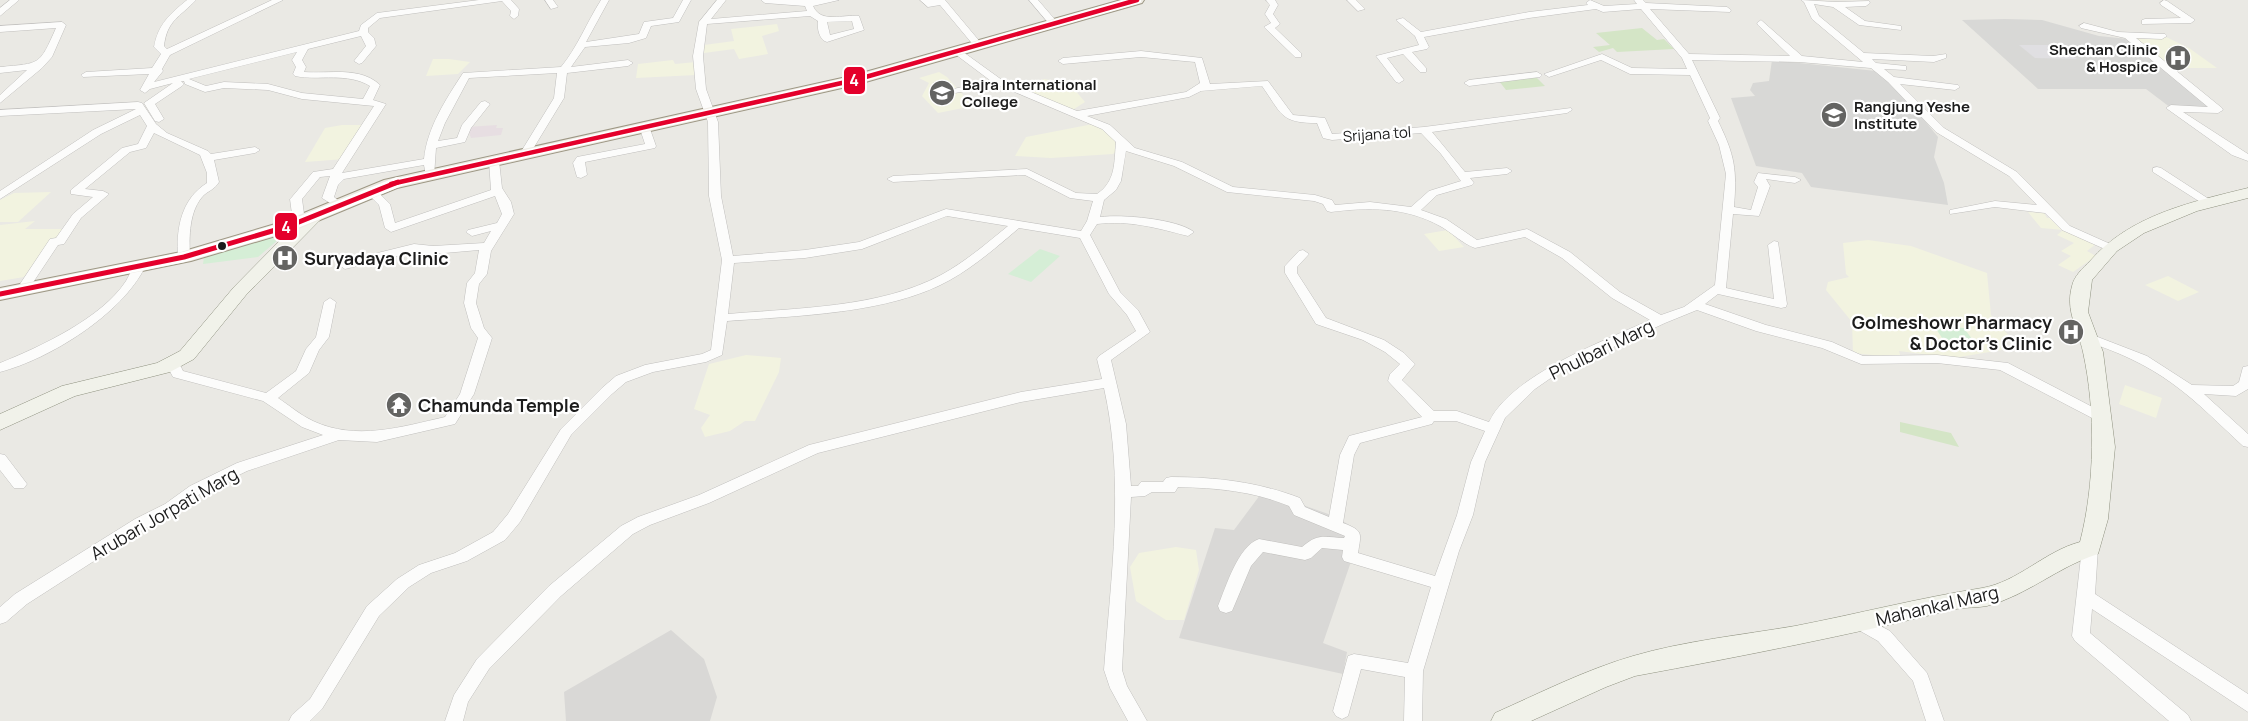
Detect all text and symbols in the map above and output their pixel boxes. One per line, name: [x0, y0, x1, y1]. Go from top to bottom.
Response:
place label: Shechan Clinic & Hospice: [2049, 39, 2158, 77]
hospital icon: Shechan Clinic & Hospice: [2163, 43, 2193, 73]
line badge: 4: [843, 66, 866, 95]
text: 4: [849, 69, 859, 91]
place label: Bajra International College: [962, 74, 1097, 112]
school or university icon: Bajra International College: [927, 78, 957, 108]
place label: Rangjung Yeshe Institute: [1854, 96, 1970, 134]
school or university icon: Rangjung Yeshe Institute: [1819, 100, 1849, 130]
street label: Srijana tol: [1342, 121, 1412, 147]
line badge: 4: [274, 212, 298, 241]
text: 4: [281, 216, 291, 238]
unlabelled marker: [216, 240, 228, 252]
hospital icon: Suryadaya Clinic: [270, 243, 300, 273]
place label: Suryadaya Clinic: [304, 246, 449, 270]
place label: Golmeshowr Pharmacy & Doctor's Clinic: [1852, 310, 2052, 355]
street label: Phulbari Marg: [1545, 313, 1657, 385]
hospital icon: Golmeshowr Pharmacy & Doctor's Clinic: [2056, 317, 2086, 347]
temple icon: Chamunda Temple: [384, 390, 414, 420]
place label: Chamunda Temple: [418, 393, 580, 417]
street label: Arubari Jorpati Marg: [86, 461, 242, 565]
street label: Mahankal Marg: [1873, 579, 2001, 631]

